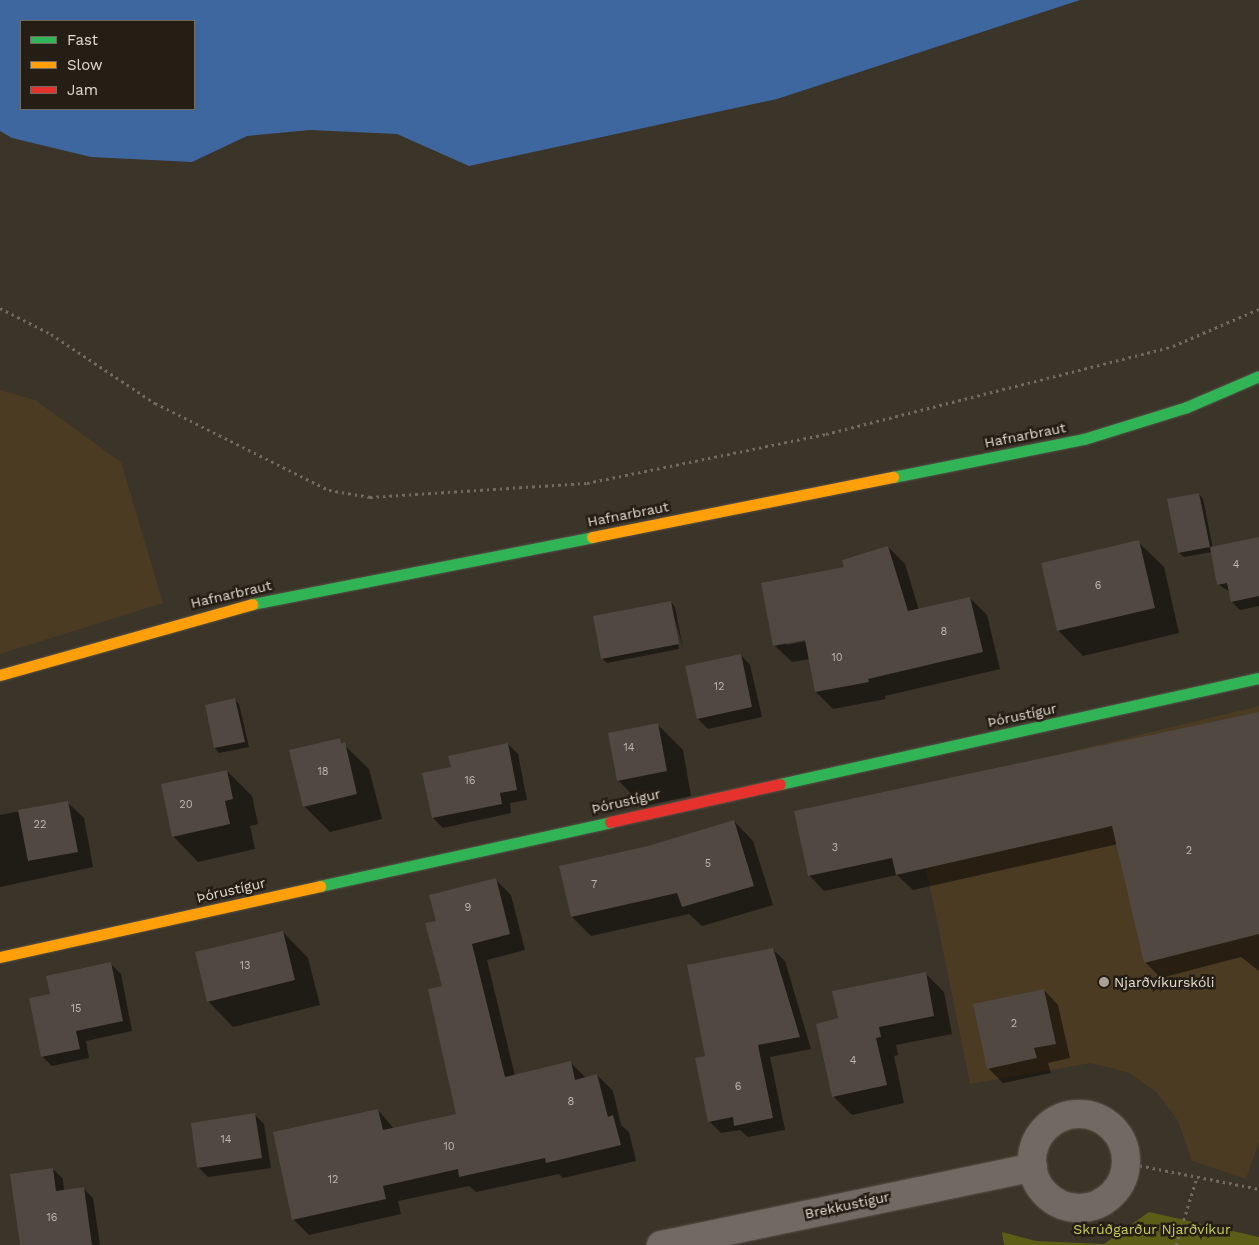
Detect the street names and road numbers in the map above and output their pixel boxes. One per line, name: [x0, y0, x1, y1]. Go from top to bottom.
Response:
street label: Hafnarbraut: [983, 419, 1067, 451]
street label: Hafnarbraut: [586, 498, 670, 530]
street label: Hafnarbraut: [189, 577, 273, 611]
street label: Þórustígur: [986, 699, 1058, 731]
street label: Þórustígur: [590, 785, 662, 817]
street label: Þórustígur: [195, 874, 267, 906]
street label: Brekkustígur: [803, 1188, 891, 1222]

